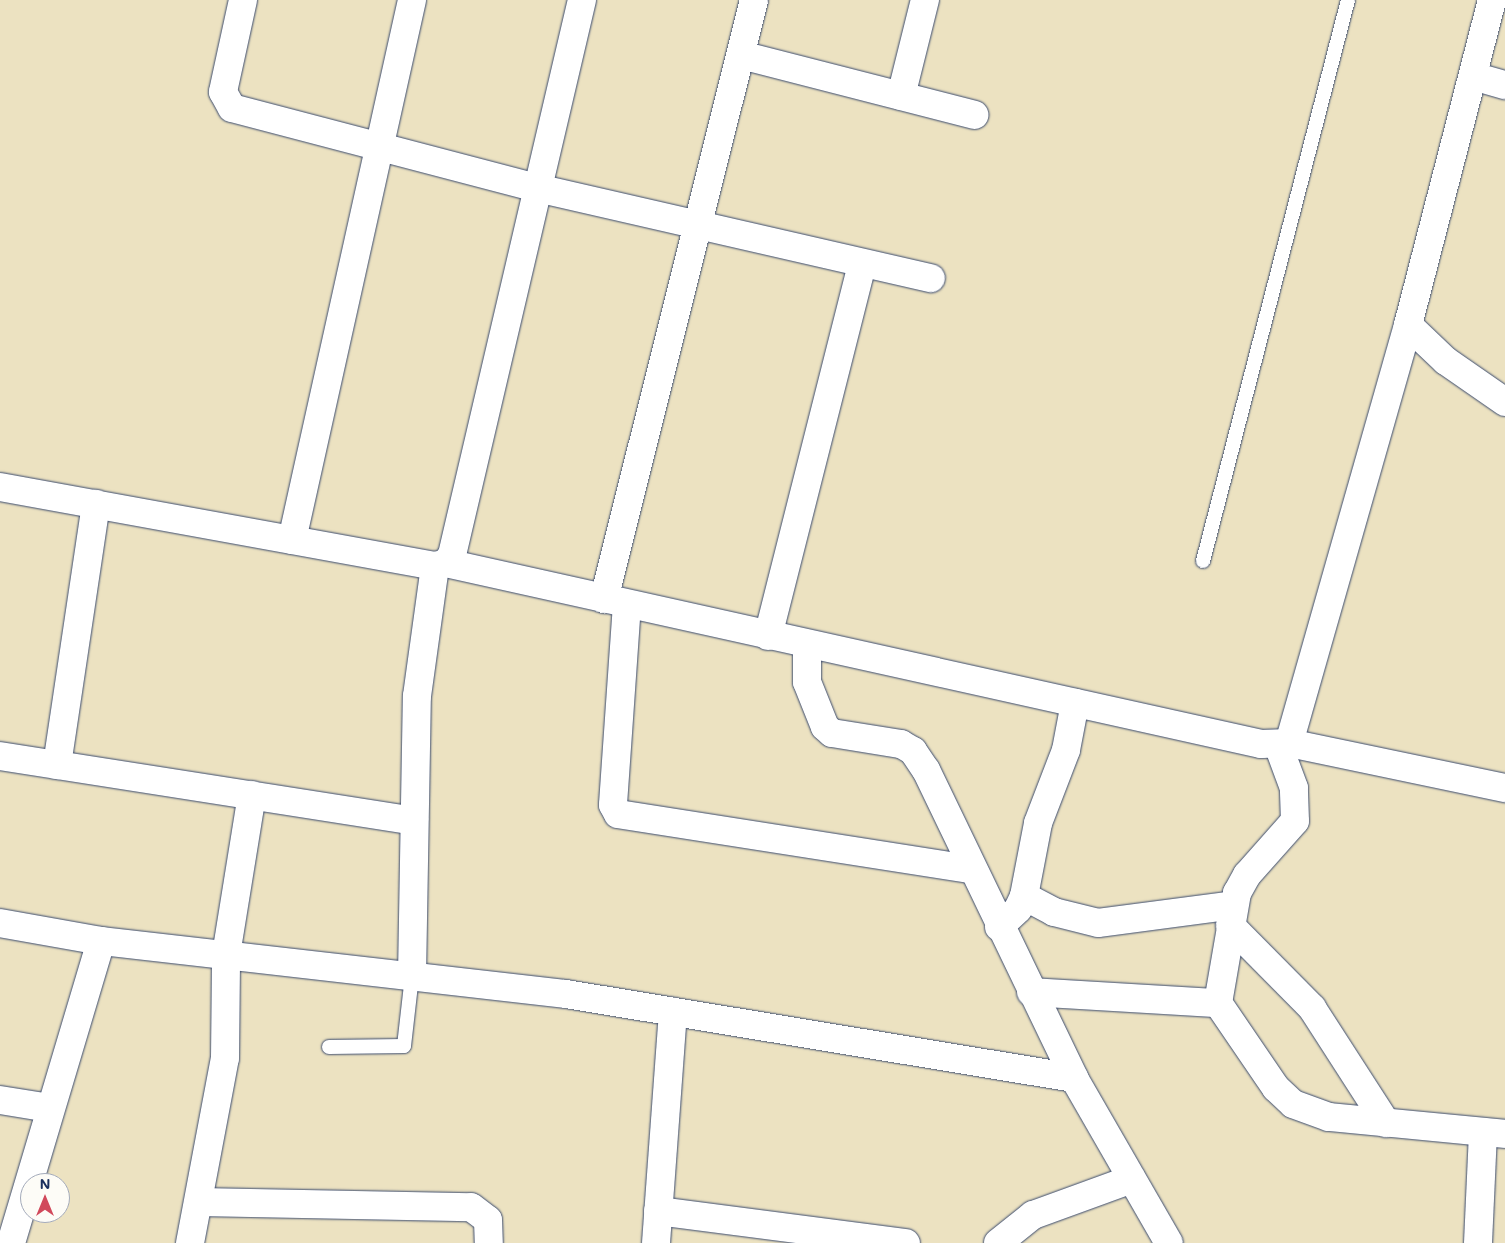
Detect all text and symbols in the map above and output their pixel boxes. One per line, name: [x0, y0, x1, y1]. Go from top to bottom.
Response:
north arrow: [20, 1173, 70, 1223]
text: N: [40, 1174, 50, 1193]

